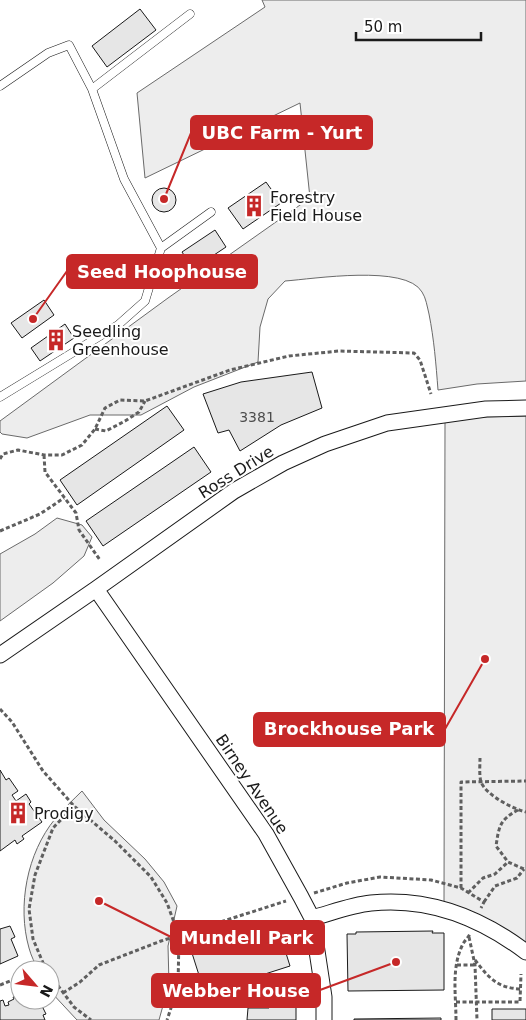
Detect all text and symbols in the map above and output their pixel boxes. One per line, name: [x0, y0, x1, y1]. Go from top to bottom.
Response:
scale bar: [356, 10, 481, 42]
text: 50 m: [364, 18, 402, 36]
callout: UBC Farm - Yurt: [191, 116, 372, 149]
text: UBC Farm - Yurt: [202, 122, 363, 143]
place label: Forestry Field House: [270, 188, 362, 225]
building icon: Forestry Field House: [241, 193, 267, 219]
callout: Seed Hoophouse: [67, 255, 257, 288]
text: Seed Hoophouse: [77, 261, 247, 282]
place label: Seedling Greenhouse: [72, 322, 169, 359]
building icon: Seedling Greenhouse: [43, 327, 69, 353]
house number: 3381: [239, 409, 275, 425]
street label: Ross Drive: [195, 442, 277, 502]
callout: Brockhouse Park: [254, 713, 445, 746]
text: Brockhouse Park: [264, 718, 435, 739]
street label: Birney Avenue: [212, 731, 292, 837]
building icon: Prodigy: [5, 800, 31, 826]
place label: Prodigy: [34, 804, 94, 823]
callout: Mundell Park: [171, 921, 324, 954]
text: Mundell Park: [181, 927, 314, 948]
north arrow: [10, 960, 60, 1010]
callout: Webber House: [152, 974, 320, 1007]
text: Webber House: [162, 980, 310, 1001]
text: N: [37, 982, 56, 1000]

